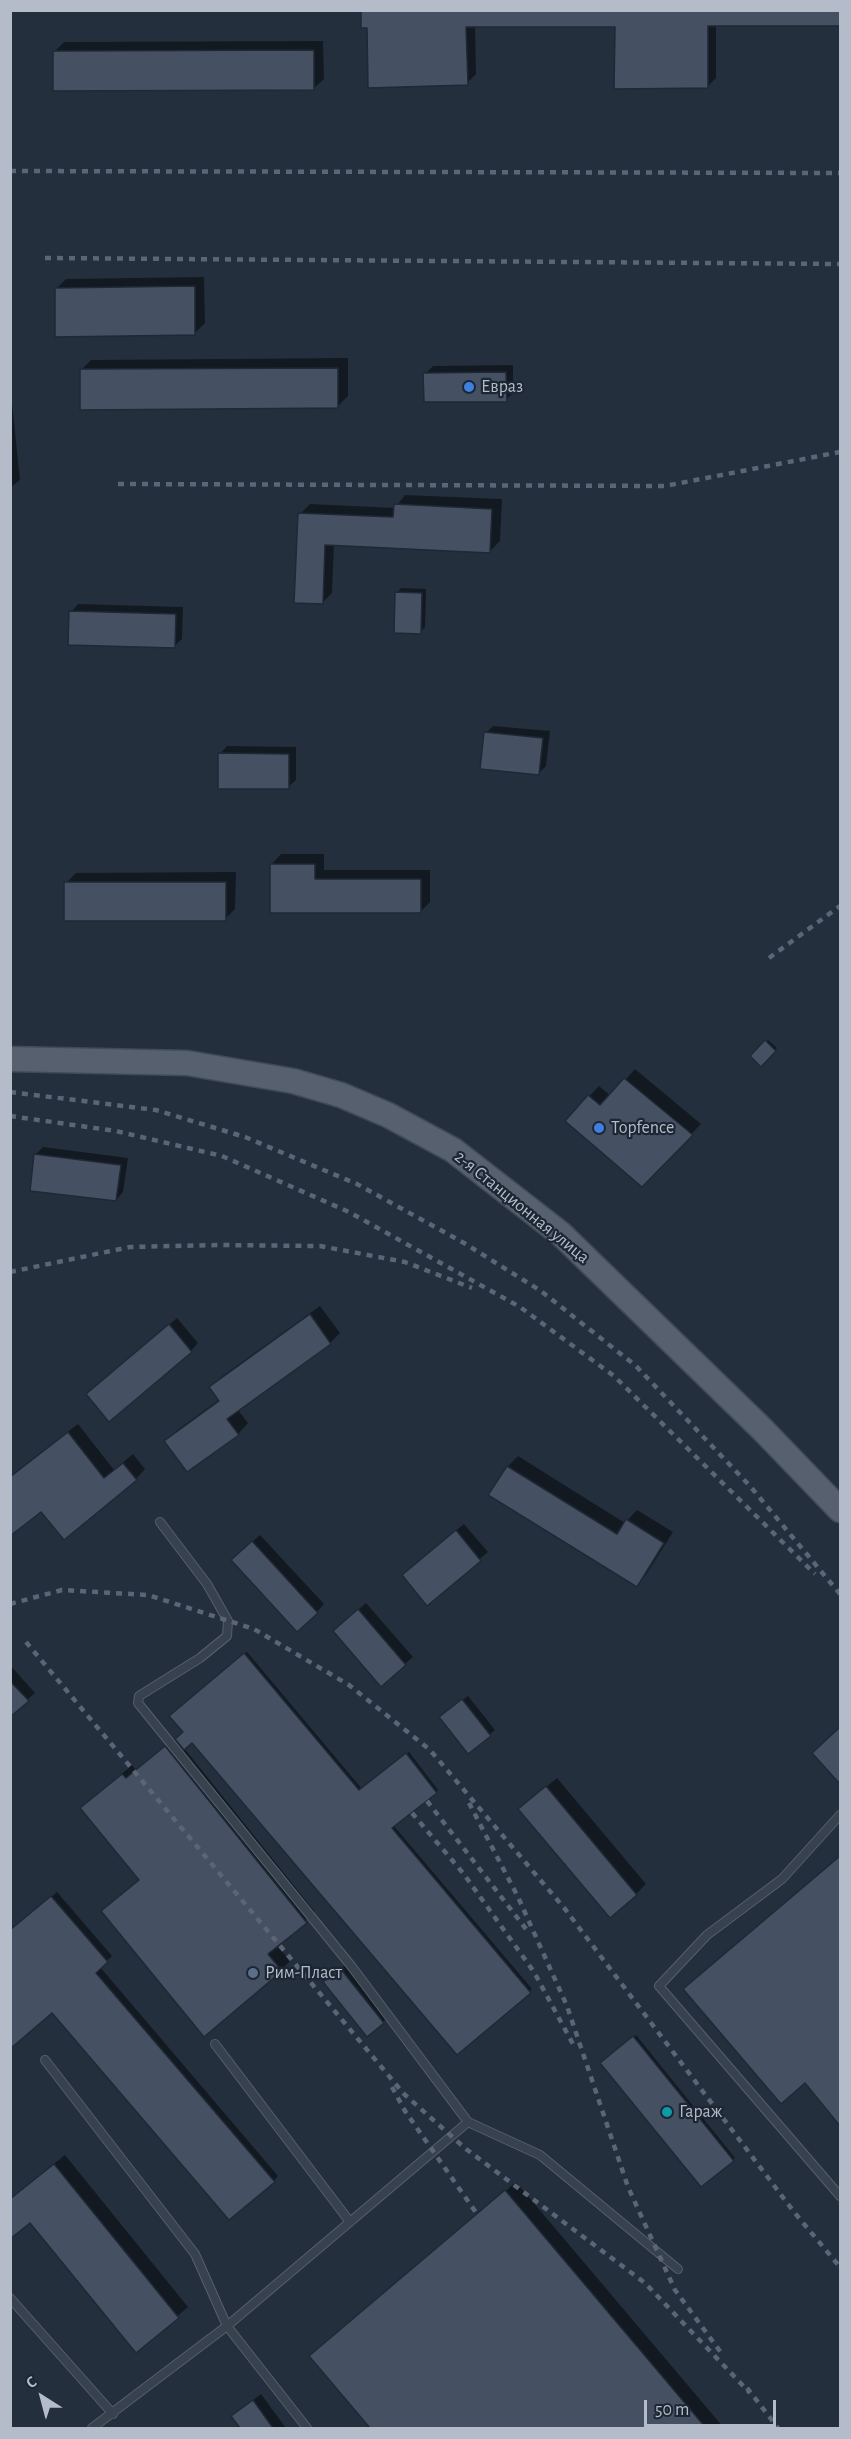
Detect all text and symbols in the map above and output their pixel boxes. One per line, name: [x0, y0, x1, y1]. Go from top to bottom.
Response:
place label: Евраз: [481, 376, 523, 398]
marker: Евраз: [462, 380, 476, 394]
place label: Topfence: [611, 1117, 674, 1139]
marker: Topfence: [592, 1121, 606, 1135]
street label: 2-я Станционная улица: [450, 1146, 594, 1268]
place label: Рим-Пласт: [265, 1962, 342, 1984]
marker: Рим-Пласт: [246, 1966, 260, 1980]
place label: Гараж: [679, 2101, 722, 2123]
marker: Гараж: [660, 2105, 674, 2119]
north arrow: [12, 2367, 72, 2427]
text: С: [23, 2373, 40, 2392]
scale bar: [647, 2388, 779, 2426]
text: 50 m: [655, 2401, 689, 2419]

